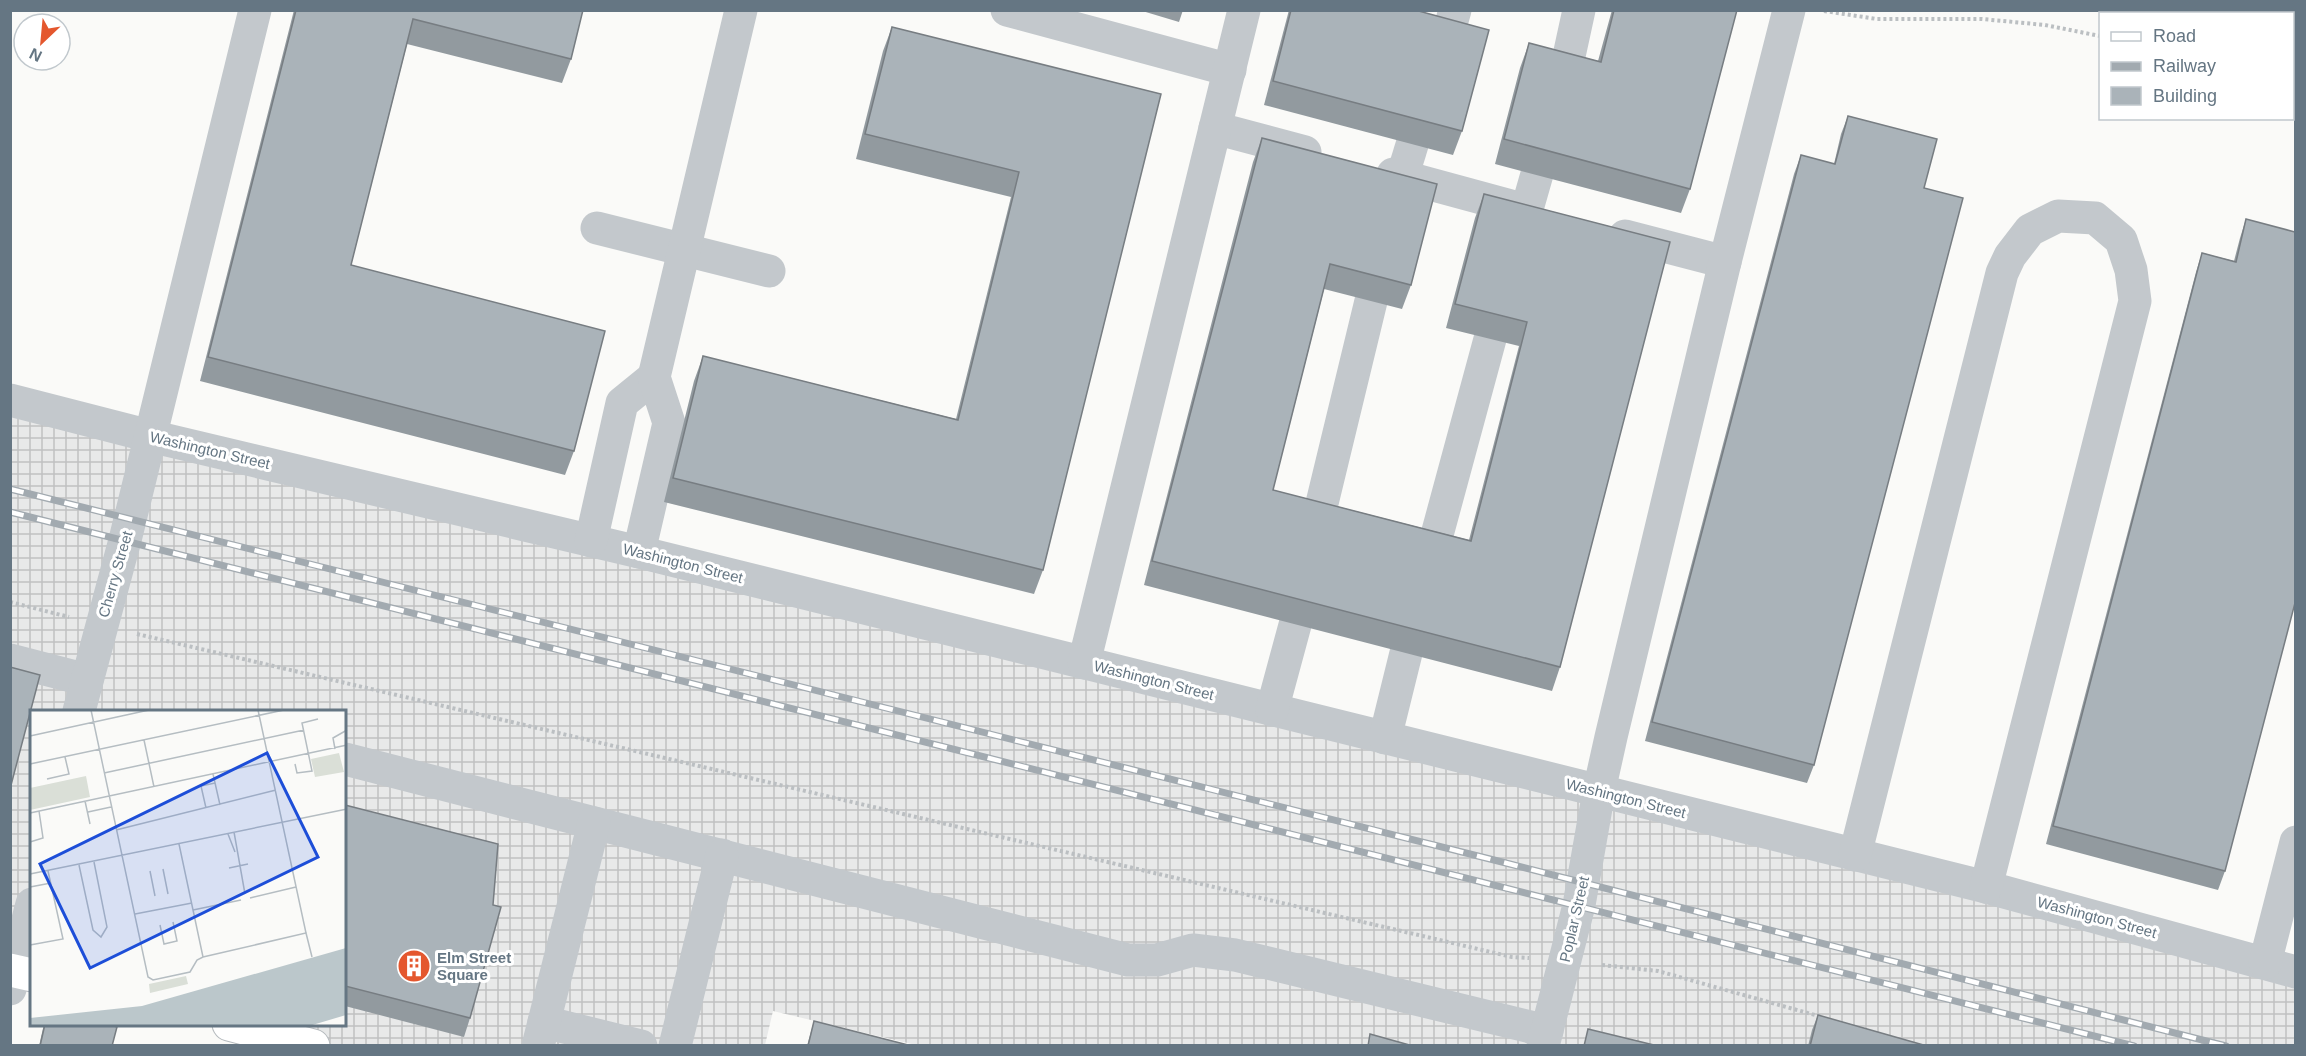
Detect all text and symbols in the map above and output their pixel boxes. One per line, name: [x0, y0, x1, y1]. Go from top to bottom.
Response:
north arrow: [12, 12, 72, 72]
legend: [2099, 12, 2294, 120]
text: Road: [2153, 26, 2196, 46]
text: N: [27, 45, 45, 65]
text: Railway: [2153, 56, 2216, 76]
text: Building: [2153, 86, 2217, 106]
street label: Washington Street: [148, 428, 273, 472]
street label: Cherry Street: [95, 528, 136, 619]
street label: Washington Street: [621, 540, 745, 586]
street label: Washington Street: [1092, 657, 1216, 703]
inset map: [30, 710, 346, 1026]
street label: Washington Street: [1564, 775, 1688, 821]
street label: Poplar Street: [1556, 874, 1592, 964]
street label: Washington Street: [2035, 893, 2159, 941]
building icon: Elm Street Square: [396, 948, 432, 984]
place label: Elm Street Square: [437, 949, 511, 983]

